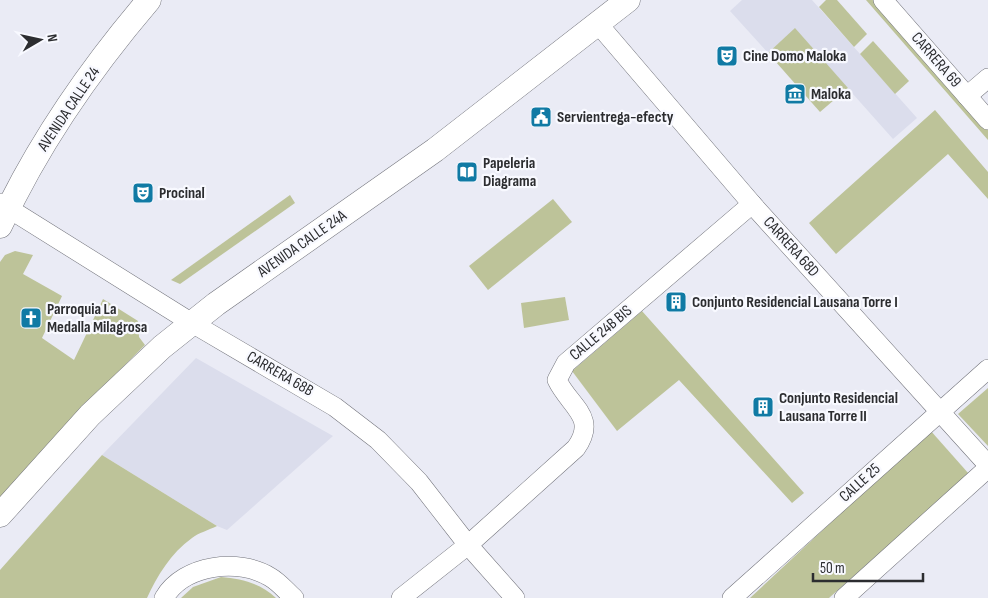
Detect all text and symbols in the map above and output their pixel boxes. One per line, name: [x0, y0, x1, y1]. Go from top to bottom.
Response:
north arrow: [15, 15, 65, 65]
street label: CARRERA 69: [907, 29, 965, 91]
text: N: [43, 33, 61, 43]
theatre icon: Cine Domo Maloka: [715, 44, 739, 68]
place label: Cine Domo Maloka: [743, 47, 846, 66]
street label: AVENIDA CALLE 24: [33, 63, 104, 156]
museum icon: Maloka: [783, 82, 807, 106]
place label: Maloka: [811, 85, 851, 104]
public building icon: Servientrega-efecty: [529, 105, 553, 129]
place label: Servientrega-efecty: [557, 108, 674, 127]
place label: Papeleria Diagrama: [483, 154, 536, 191]
library icon: Papeleria Diagrama: [455, 160, 479, 184]
theatre icon: Procinal: [131, 181, 155, 205]
place label: Procinal: [159, 184, 205, 203]
street label: AVENIDA CALLE 24A: [253, 206, 350, 282]
street label: CARRERA 68D: [759, 213, 823, 281]
building icon: Conjunto Residencial Lausana Torre I: [664, 290, 688, 314]
place label: Conjunto Residencial Lausana Torre I: [692, 293, 898, 312]
place label: Parroquia La Medalla Milagrosa: [47, 300, 147, 337]
street label: CALLE 24B BIS: [566, 301, 636, 365]
church icon: Parroquia La Medalla Milagrosa: [19, 306, 43, 330]
street label: CARRERA 68B: [243, 347, 317, 401]
place label: Conjunto Residencial Lausana Torre II: [779, 389, 898, 426]
building icon: Conjunto Residencial Lausana Torre II: [751, 395, 775, 419]
street label: CALLE 25: [836, 460, 884, 506]
scale bar: [813, 550, 923, 582]
text: 50 m: [820, 559, 845, 578]

